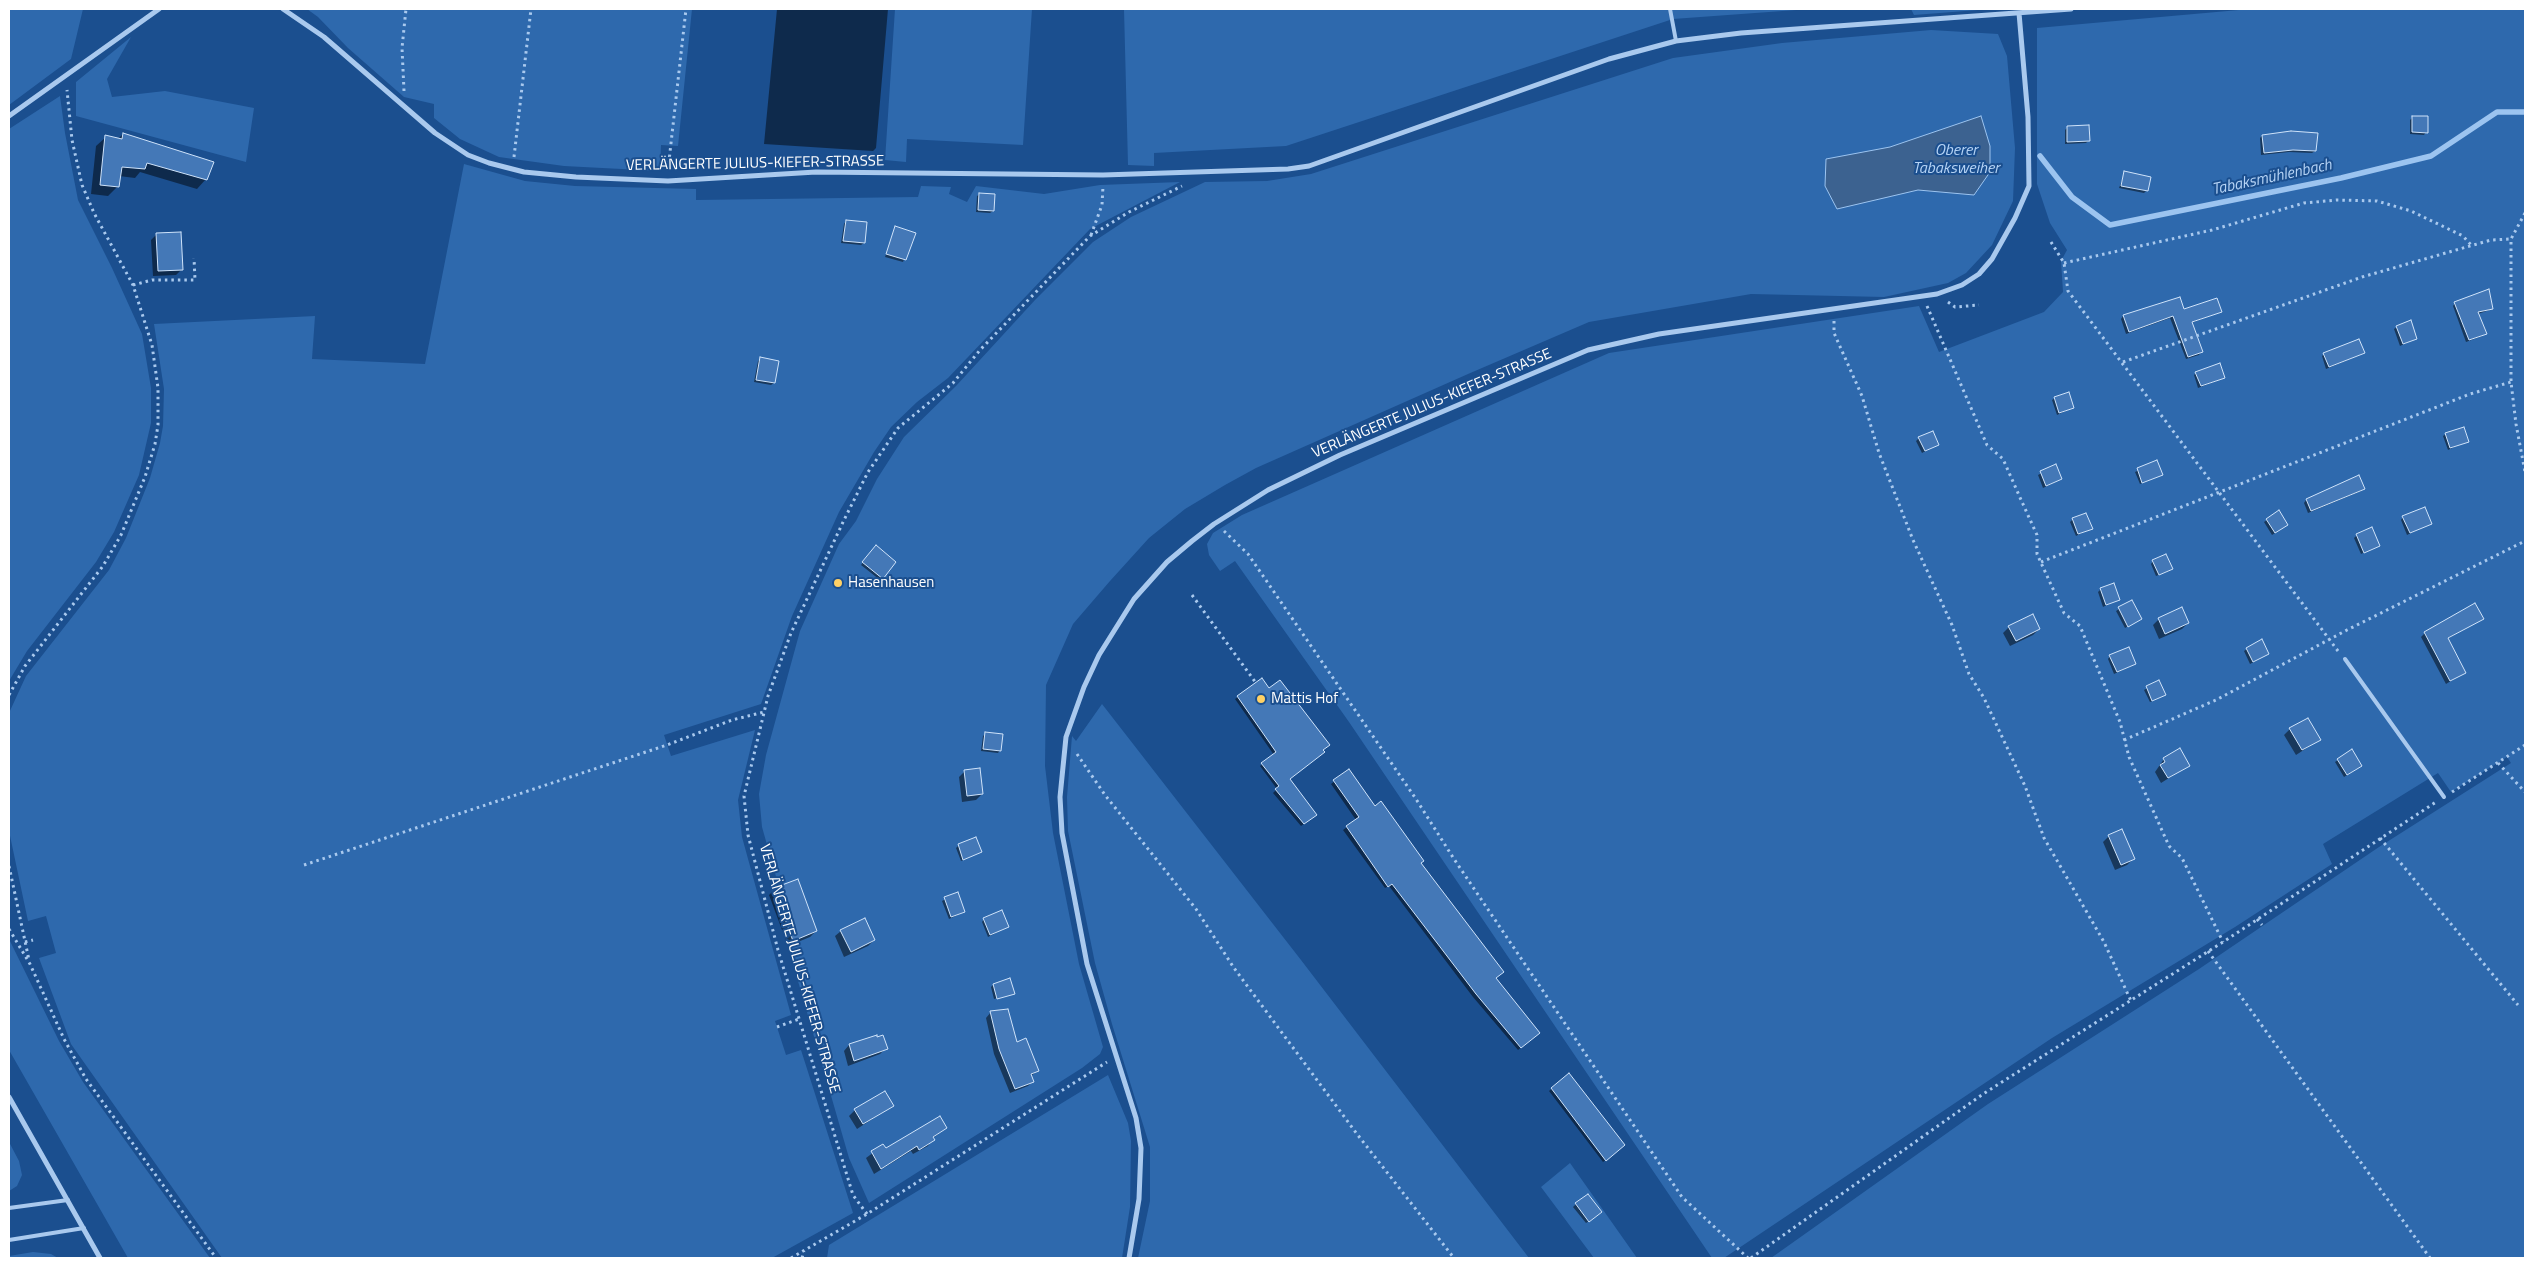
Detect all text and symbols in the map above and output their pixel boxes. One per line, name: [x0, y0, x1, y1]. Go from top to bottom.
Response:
water label: Oberer Tabaksweiher: [1913, 141, 1999, 179]
street label: VERLÄNGERTE JULIUS-KIEFER-STRASSE: [626, 153, 884, 175]
water label: Tabaksmühlenbach: [2210, 156, 2334, 200]
street label: VERLÄNGERTE JULIUS-KIEFER-STRASSE: [1310, 345, 1554, 463]
place label: Hasenhausen: [848, 574, 934, 592]
marker: Hasenhausen: [832, 577, 844, 589]
place label: Mattis Hof: [1271, 690, 1338, 708]
marker: Mattis Hof: [1255, 693, 1267, 705]
street label: VERLÄNGERTE JULIUS-KIEFER-STRASSE: [755, 842, 843, 1096]

